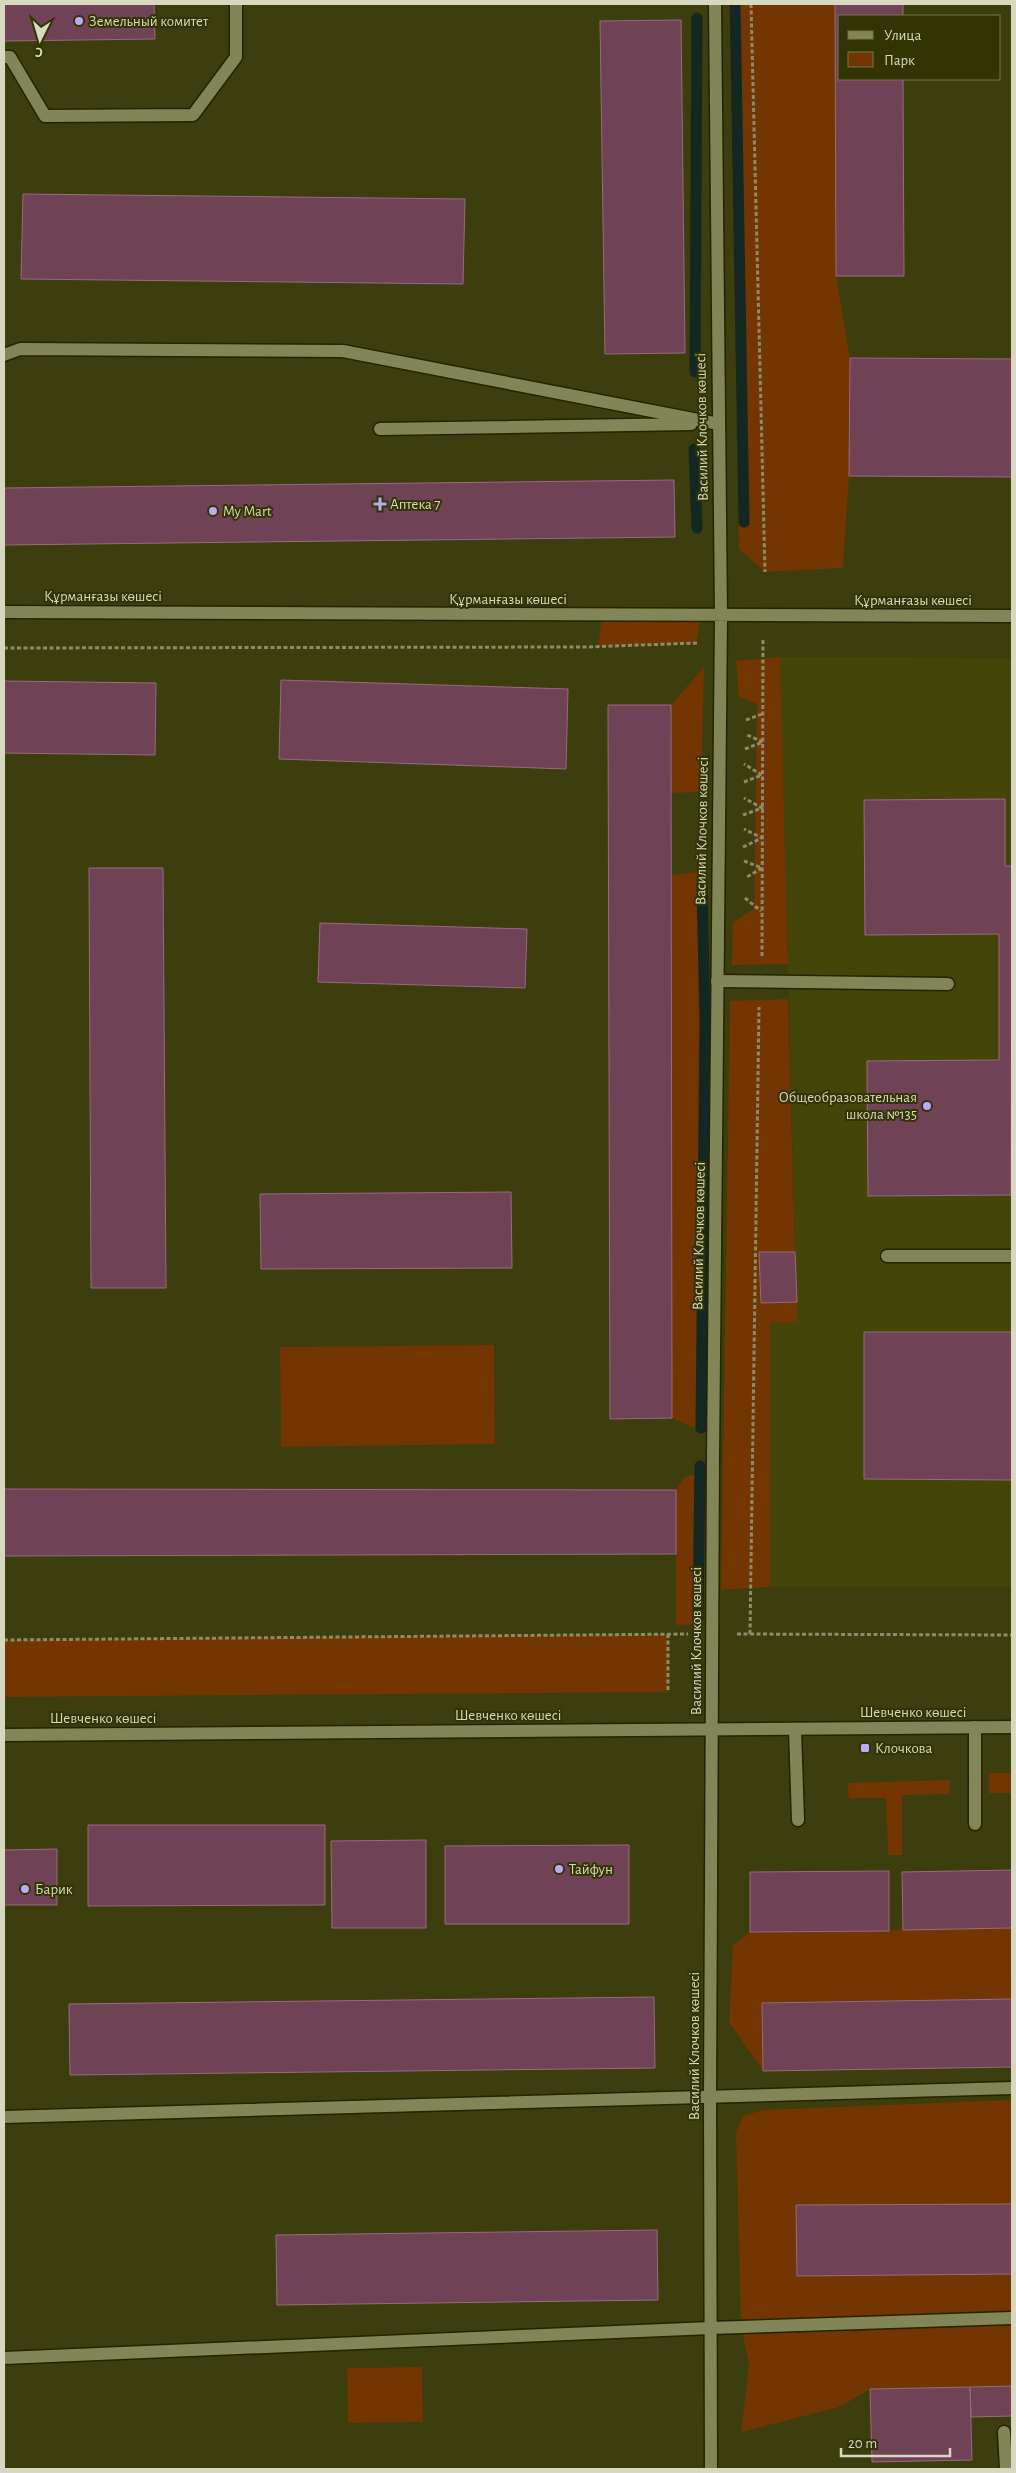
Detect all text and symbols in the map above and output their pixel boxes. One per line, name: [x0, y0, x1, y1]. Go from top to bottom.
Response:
place label: Земельный комитет: [89, 14, 209, 29]
north arrow: [15, 15, 65, 65]
marker: Земельный комитет: [73, 15, 85, 27]
legend: [838, 15, 1001, 80]
text: Улица: [884, 28, 921, 43]
text: С: [34, 45, 43, 59]
text: Парк: [884, 53, 915, 68]
street label: Василий Клочков көшесі: [693, 353, 711, 501]
place label: Аптека 7: [390, 497, 441, 512]
marker: Аптека 7: [374, 498, 386, 510]
place label: My Mart: [223, 504, 272, 519]
marker: My Mart: [207, 505, 219, 517]
street label: Құрманғазы көшесі: [44, 589, 162, 604]
street label: Құрманғазы көшесі: [449, 592, 567, 607]
street label: Құрманғазы көшесі: [854, 593, 972, 608]
street label: Василий Клочков көшесі: [693, 757, 711, 905]
place label: Общеобразовательная школа №135: [779, 1090, 917, 1122]
marker: Общеобразовательная школа №135: [921, 1100, 933, 1112]
street label: Василий Клочков көшесі: [690, 1162, 708, 1310]
street label: Василий Клочков көшесі: [689, 1567, 704, 1715]
street label: Шевченко көшесі: [860, 1705, 966, 1720]
street label: Шевченко көшесі: [455, 1708, 561, 1723]
street label: Шевченко көшесі: [50, 1711, 156, 1726]
place label: Клочкова: [875, 1741, 933, 1756]
marker: Клочкова: [859, 1742, 871, 1754]
place label: Тайфун: [569, 1862, 613, 1877]
marker: Тайфун: [553, 1863, 565, 1875]
place label: Барик: [35, 1882, 73, 1897]
marker: Барик: [19, 1883, 31, 1895]
street label: Василий Клочков көшесі: [687, 1972, 702, 2120]
scale bar: [841, 2426, 950, 2458]
text: 20 m: [848, 2436, 877, 2451]

